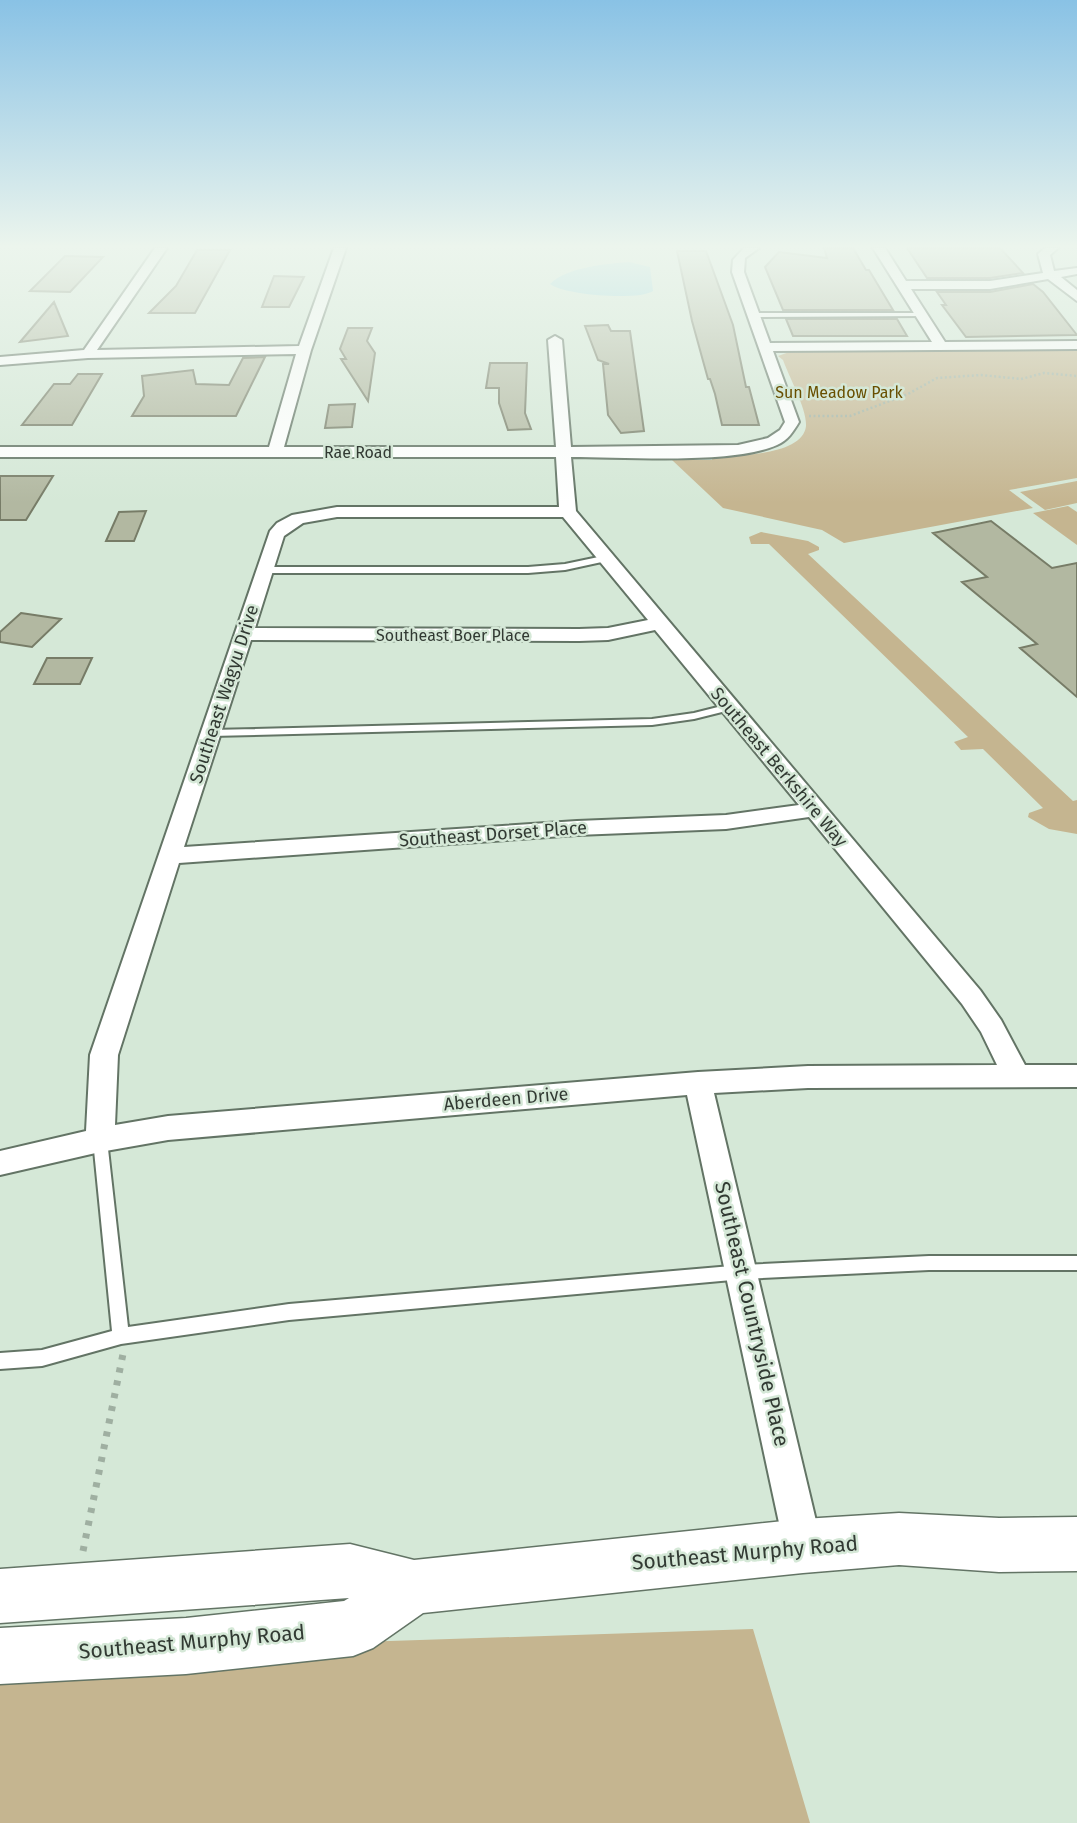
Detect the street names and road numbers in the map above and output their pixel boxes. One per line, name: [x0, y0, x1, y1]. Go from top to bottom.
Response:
street label: Rae Road: [324, 443, 392, 462]
street label: Southeast Wagyu Drive: [185, 602, 263, 786]
street label: Southeast Boer Place: [376, 626, 530, 645]
street label: Southeast Berkshire Way: [706, 683, 852, 851]
street label: Southeast Dorset Place: [398, 816, 588, 852]
street label: Aberdeen Drive: [443, 1083, 569, 1115]
street label: Southeast Countryside Place: [709, 1179, 795, 1449]
street label: Southeast Murphy Road: [631, 1530, 859, 1576]
street label: Southeast Murphy Road: [78, 1619, 306, 1665]

